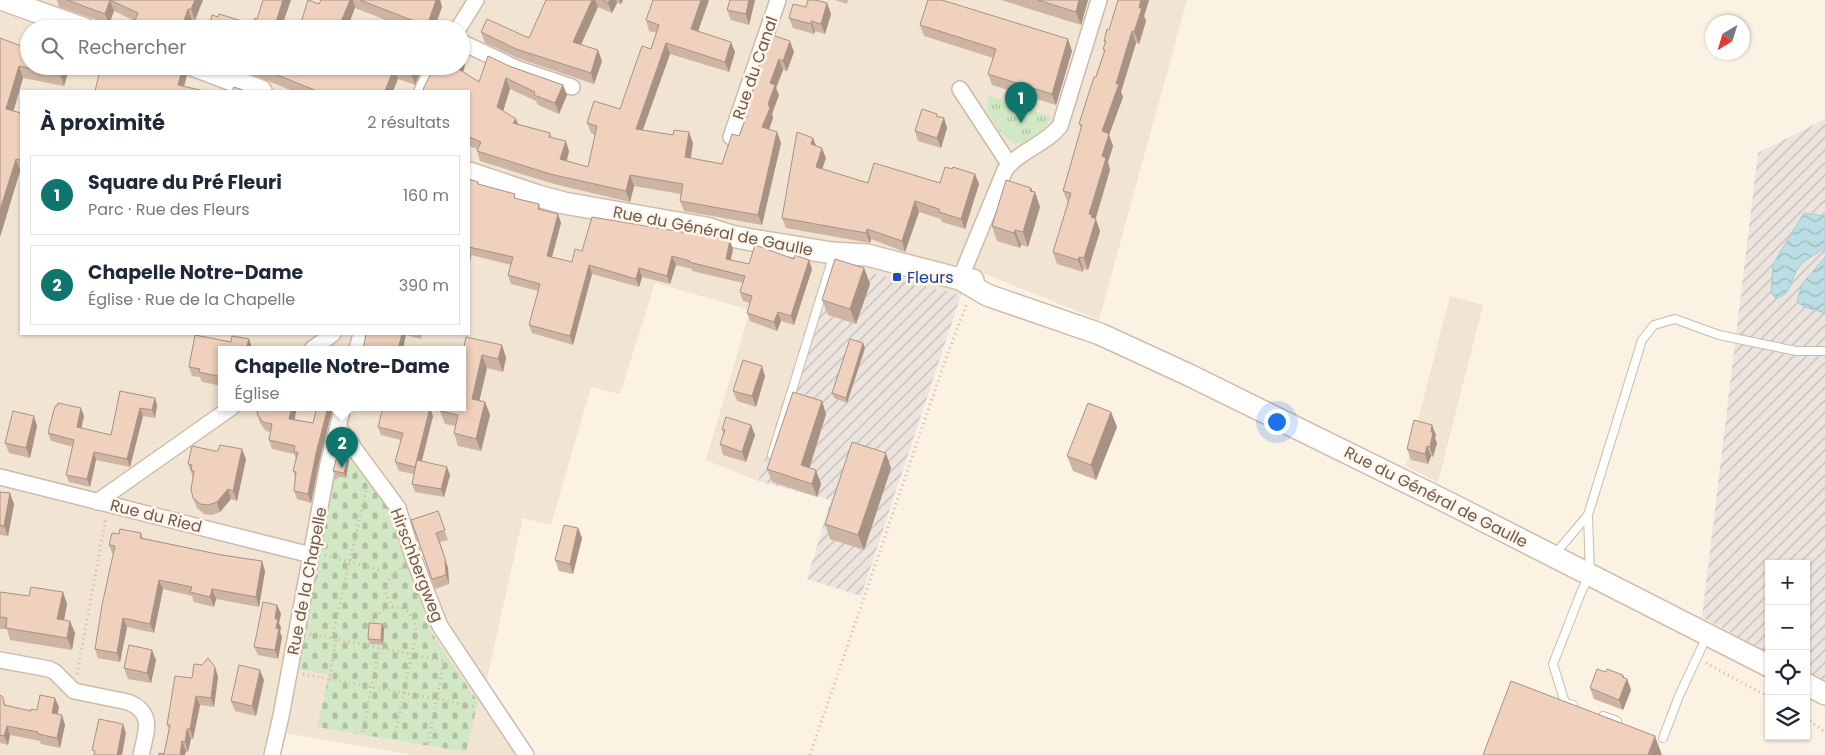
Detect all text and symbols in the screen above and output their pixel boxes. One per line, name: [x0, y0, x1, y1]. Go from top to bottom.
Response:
street label: Rue du Canal: [727, 13, 783, 123]
north arrow: [1705, 15, 1750, 60]
search box: [20, 20, 470, 75]
icon: search: [38, 34, 66, 62]
text: Rechercher: [78, 34, 186, 61]
pin: 1: [1005, 82, 1037, 123]
text: À proximité: [40, 108, 165, 137]
text: 2 résultats: [367, 111, 450, 134]
text: Square du Pré Fleuri: [88, 169, 282, 196]
text: 1: [54, 184, 60, 207]
text: 160 m: [403, 184, 449, 207]
text: Parc · Rue des Fleurs: [88, 198, 250, 221]
street label: Rue du Général de Gaulle: [611, 200, 815, 262]
text: Chapelle Notre-Dame: [88, 259, 303, 286]
place label: Fleurs: [907, 266, 953, 289]
marker: Fleurs: [891, 271, 903, 283]
text: 2: [52, 274, 62, 297]
text: 390 m: [399, 274, 449, 297]
text: Église · Rue de la Chapelle: [88, 288, 295, 311]
popup: [218, 346, 466, 411]
text: Chapelle Notre-Dame: [234, 353, 450, 380]
text: Église: [234, 382, 280, 405]
your location: [1264, 409, 1290, 435]
pin: 2: [326, 427, 358, 468]
street label: Rue du Général de Gaulle: [1340, 441, 1532, 553]
street label: Rue du Ried: [108, 493, 204, 539]
street label: Rue de la Chapelle: [281, 505, 333, 657]
street label: Hirschbergweg: [385, 505, 449, 625]
map controls: [1765, 560, 1810, 740]
button: +: [1765, 560, 1810, 605]
button: −: [1765, 605, 1810, 650]
button: locate: [1765, 650, 1810, 695]
button: layers: [1765, 695, 1810, 740]

